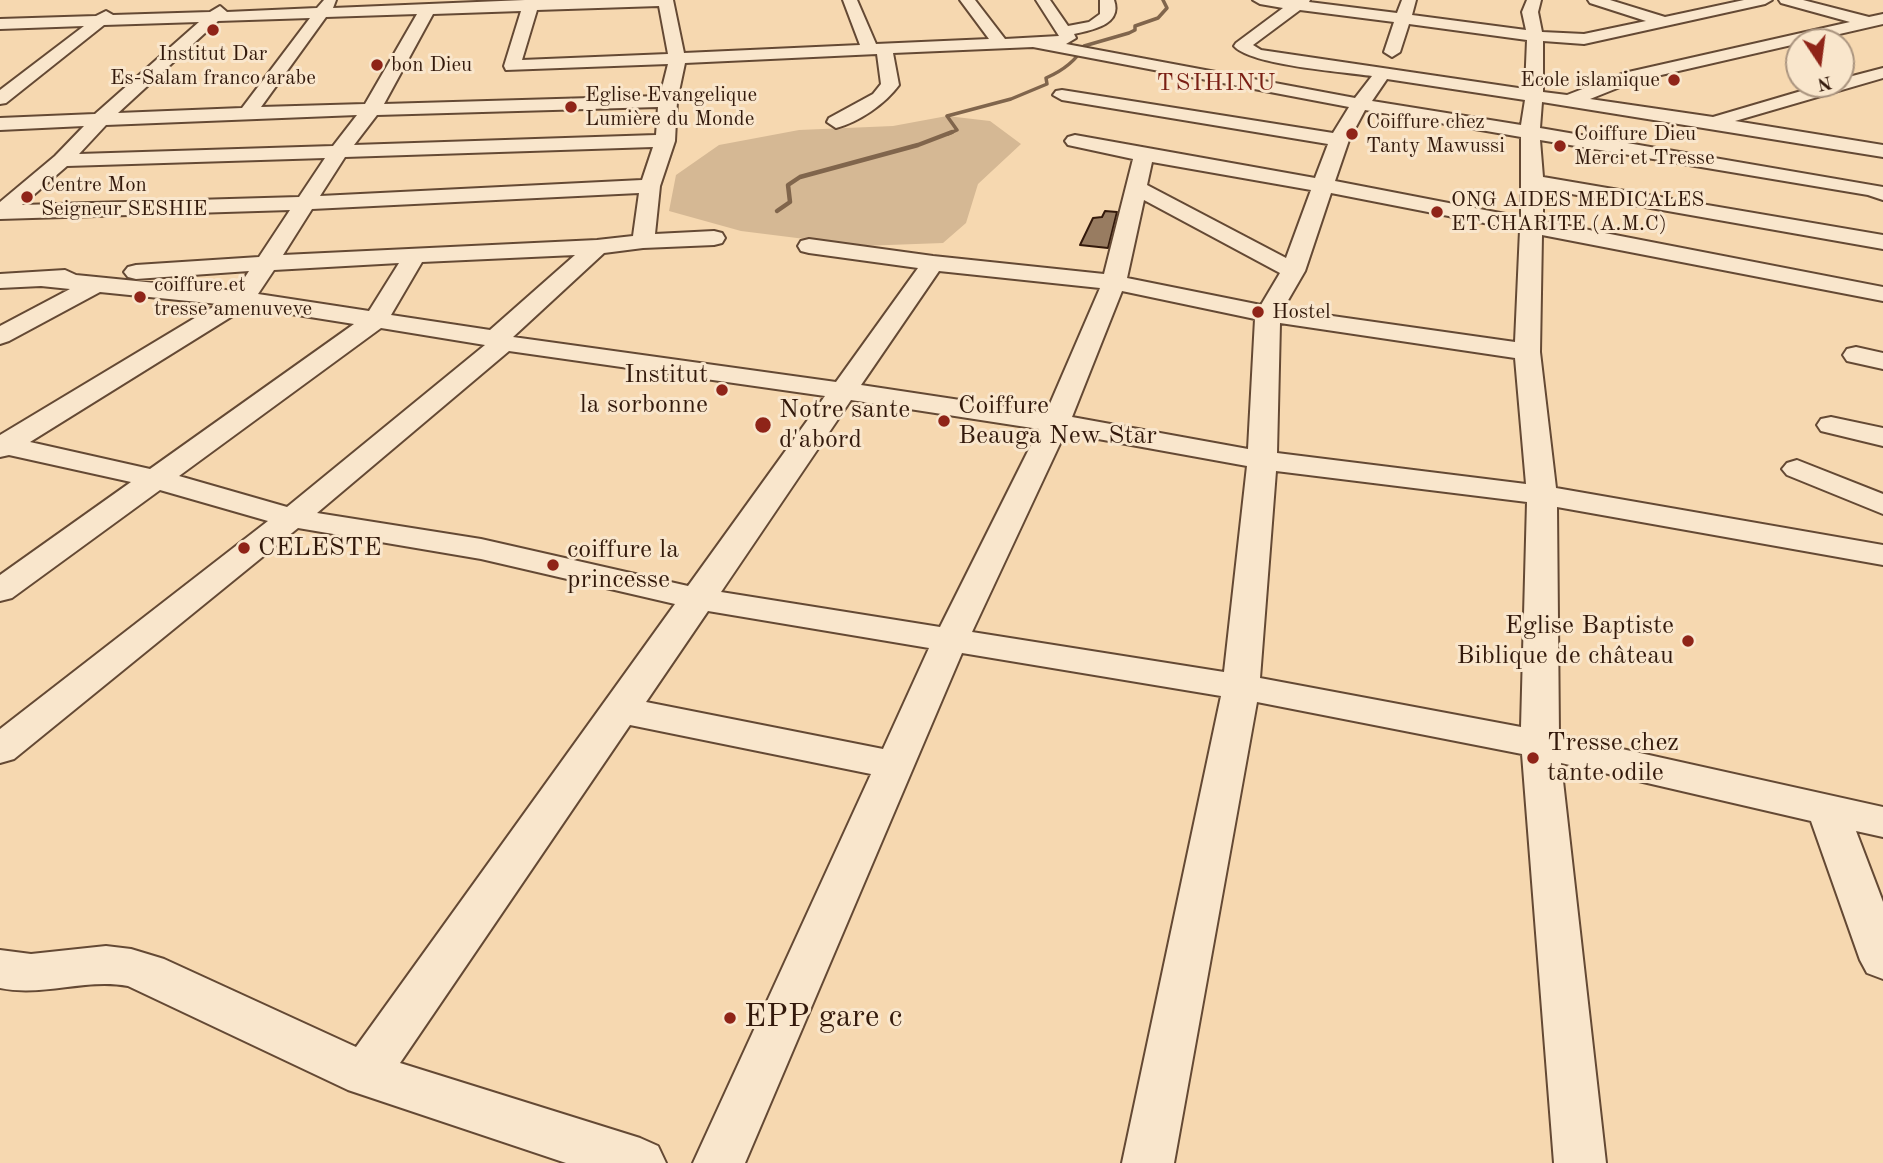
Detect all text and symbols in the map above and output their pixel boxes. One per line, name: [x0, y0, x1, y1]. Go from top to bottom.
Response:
marker: Institut Dar Es-Salam franco arabe: [205, 22, 221, 38]
north arrow: [1785, 28, 1855, 98]
place label: Institut Dar Es-Salam franco arabe: [110, 41, 316, 91]
place label: bon Dieu: [391, 52, 472, 78]
marker: bon Dieu: [369, 57, 385, 73]
place label: Ecole islamique: [1520, 67, 1660, 93]
district label: TSIHINU: [1157, 70, 1277, 98]
text: N: [1815, 71, 1834, 93]
marker: Ecole islamique: [1666, 72, 1682, 88]
place label: Eglise Evangelique Lumière du Monde: [585, 82, 757, 132]
marker: Eglise Evangelique Lumière du Monde: [563, 99, 579, 115]
place label: Coiffure chez Tanty Mawussi: [1366, 109, 1505, 159]
place label: Coiffure Dieu Merci et Tresse: [1574, 121, 1715, 171]
marker: Coiffure chez Tanty Mawussi: [1344, 126, 1360, 142]
marker: Coiffure Dieu Merci et Tresse: [1552, 138, 1568, 154]
place label: Centre Mon Seigneur SESHIE: [41, 172, 207, 222]
place label: ONG AIDES MEDICALES ET CHARITE (A.M.C): [1451, 187, 1704, 237]
marker: Centre Mon Seigneur SESHIE: [19, 189, 35, 205]
marker: ONG AIDES MEDICALES ET CHARITE (A.M.C): [1429, 204, 1445, 220]
place label: coiffure et tresse amenuveve: [154, 272, 312, 322]
marker: coiffure et tresse amenuveve: [132, 289, 148, 305]
place label: Hostel: [1272, 299, 1331, 325]
marker: Hostel: [1250, 304, 1266, 320]
place label: Institut la sorbonne: [580, 359, 708, 420]
marker: Institut la sorbonne: [714, 382, 730, 398]
place label: Coiffure Beauga New Star: [958, 390, 1157, 452]
place label: Notre sante d'abord: [779, 394, 910, 456]
marker: Coiffure Beauga New Star: [936, 413, 952, 429]
marker: Notre sante d'abord: [753, 415, 773, 435]
place label: CELESTE: [258, 532, 381, 564]
place label: coiffure la princesse: [567, 534, 679, 596]
marker: CELESTE: [236, 540, 252, 556]
marker: coiffure la princesse: [545, 557, 561, 573]
place label: Eglise Baptiste Biblique de château: [1457, 610, 1674, 672]
marker: Eglise Baptiste Biblique de château: [1680, 633, 1696, 649]
place label: Tresse chez tante odile: [1547, 727, 1679, 788]
marker: Tresse chez tante odile: [1525, 750, 1541, 766]
place label: EPP gare c: [744, 999, 902, 1037]
marker: EPP gare c: [722, 1010, 738, 1026]

